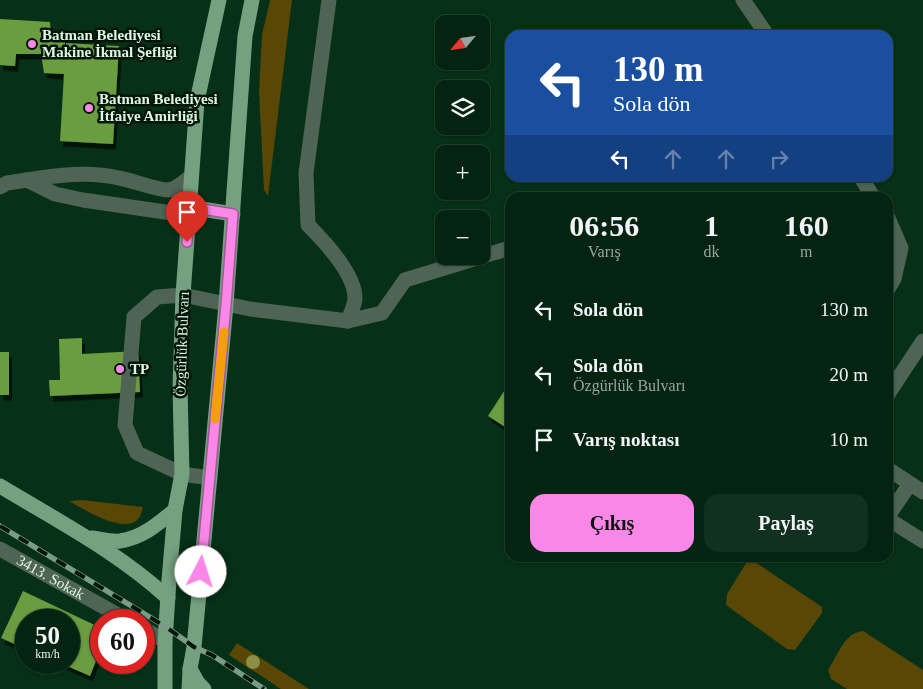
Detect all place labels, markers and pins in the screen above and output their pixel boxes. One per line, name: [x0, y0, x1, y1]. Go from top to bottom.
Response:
place label: Batman Belediyesi Makine İkmal Şefliği: [42, 27, 177, 60]
marker: Batman Belediyesi Makine İkmal Şefliği: [26, 38, 38, 50]
place label: Batman Belediyesi İtfaiye Amirliği: [99, 91, 218, 124]
marker: Batman Belediyesi İtfaiye Amirliği: [83, 102, 95, 114]
pin: [166, 191, 208, 242]
place label: TP: [130, 361, 149, 377]
marker: TP: [114, 363, 126, 375]

